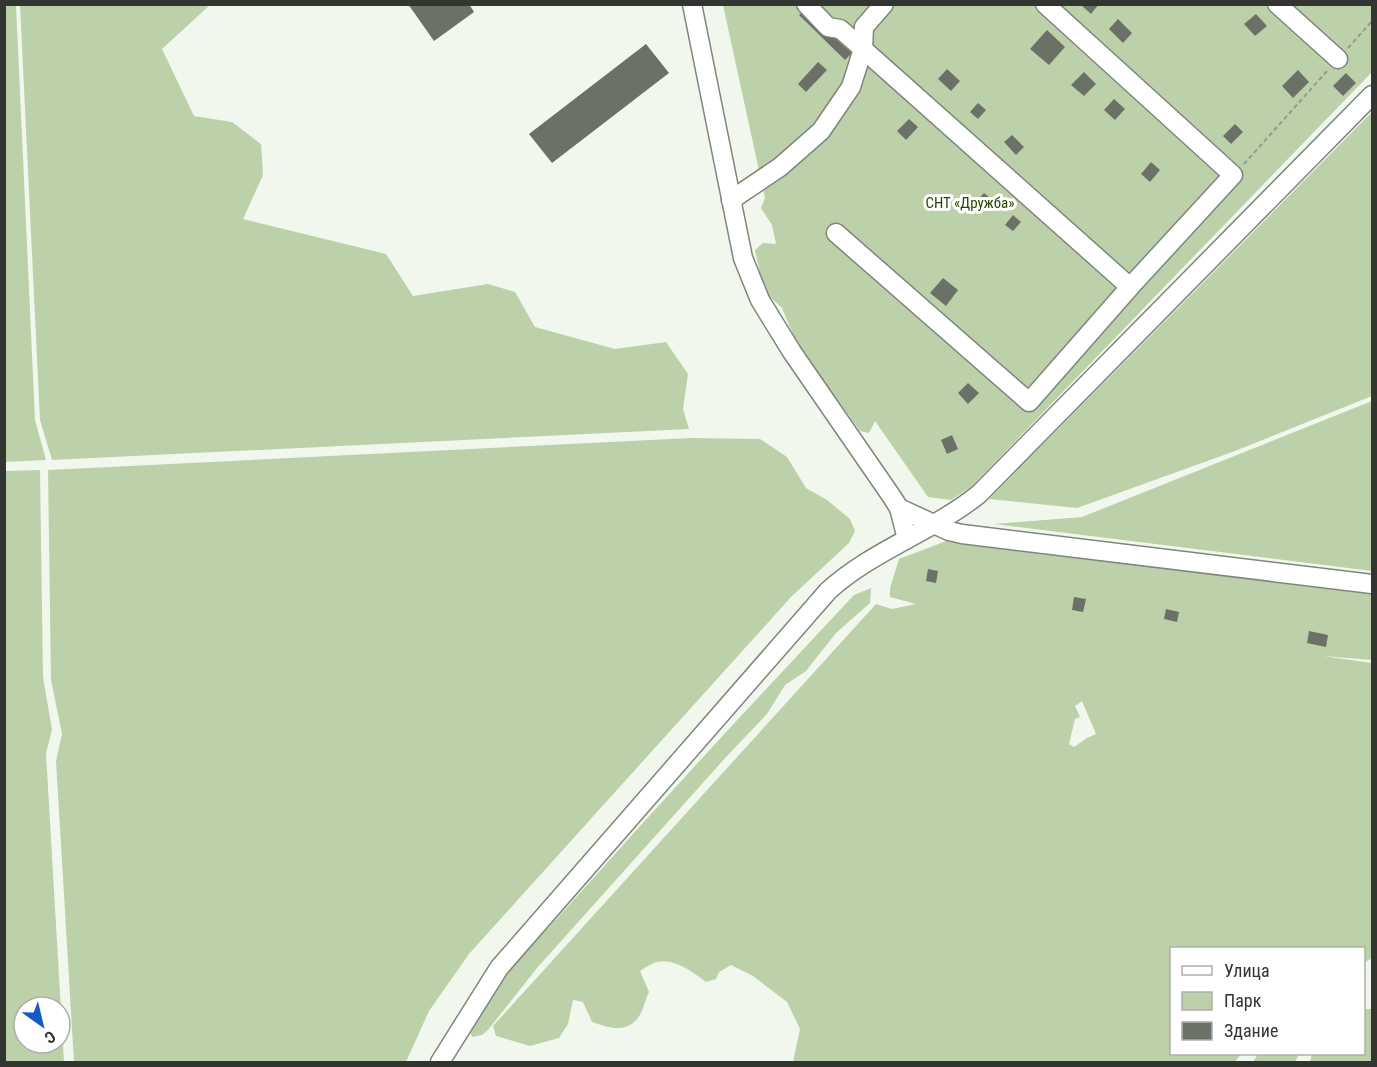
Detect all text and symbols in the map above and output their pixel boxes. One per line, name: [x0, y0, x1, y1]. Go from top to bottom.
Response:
park label: СНТ «Дружба»: [926, 194, 1014, 212]
legend: [1170, 947, 1365, 1055]
text: Улица: [1224, 960, 1270, 981]
text: Парк: [1224, 990, 1262, 1011]
north arrow: [12, 995, 72, 1055]
text: Здание: [1224, 1020, 1278, 1041]
text: С: [41, 1027, 59, 1047]

